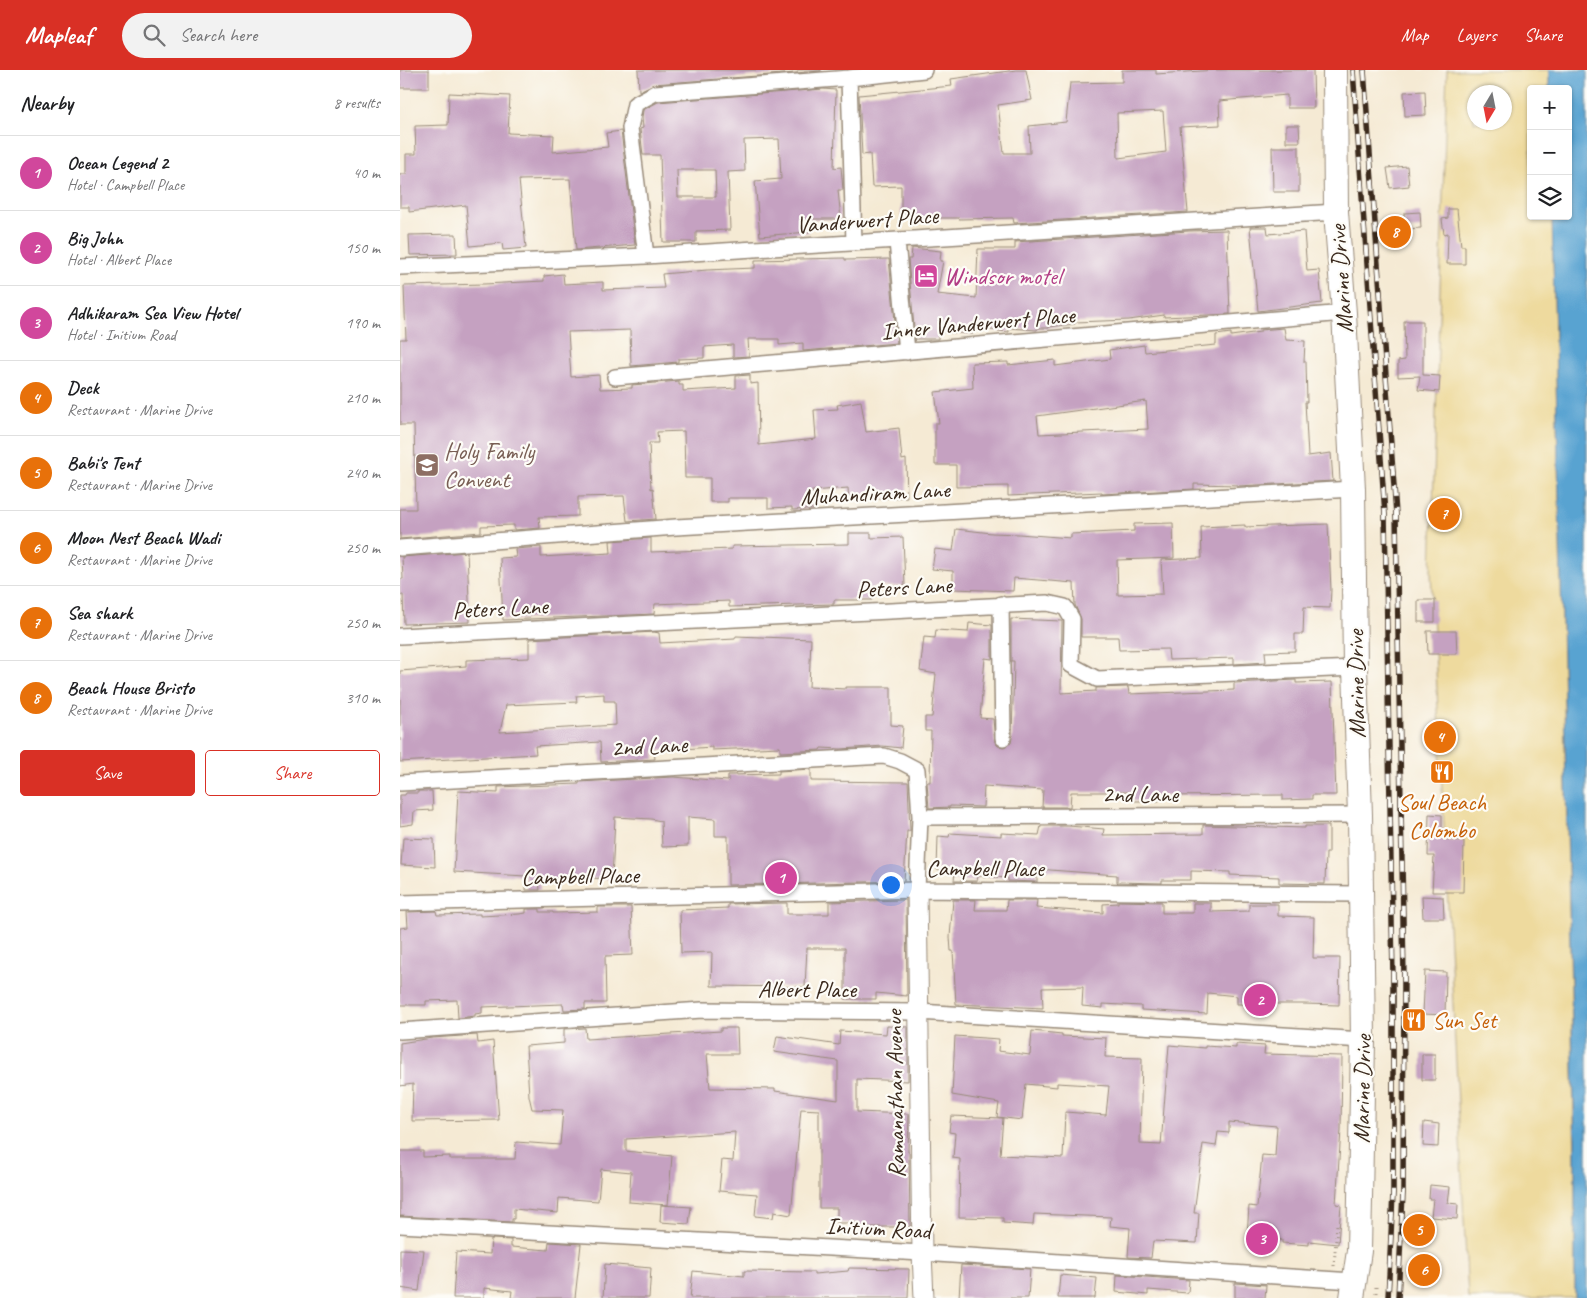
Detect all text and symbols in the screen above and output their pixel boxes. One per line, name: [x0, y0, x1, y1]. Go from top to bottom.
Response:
search box: [122, 13, 472, 58]
text: Mapleaf: [25, 20, 92, 50]
icon: search: [140, 21, 168, 49]
text: Search here: [180, 23, 257, 47]
text: Map: [1401, 24, 1429, 46]
text: Layers: [1457, 24, 1496, 46]
text: Share: [1524, 24, 1562, 46]
north arrow: [1467, 85, 1512, 130]
map controls: [1527, 85, 1572, 220]
button: +: [1527, 85, 1572, 130]
text: Nearby: [20, 90, 73, 116]
text: 8 results: [333, 93, 380, 113]
button: −: [1527, 130, 1572, 175]
text: Ocean Legend 2: [67, 151, 168, 175]
text: 1: [32, 163, 40, 183]
text: 40 m: [353, 163, 380, 183]
text: Hotel · Campbell Place: [67, 175, 184, 195]
button: layers: [1527, 175, 1572, 220]
street label: Vanderwert Place: [795, 200, 941, 240]
pin: 8: [1379, 213, 1411, 251]
street label: Marine Drive: [1322, 222, 1360, 334]
text: Big John: [67, 226, 123, 250]
text: 2: [32, 238, 40, 258]
text: 150 m: [346, 238, 380, 258]
text: Hotel · Albert Place: [67, 250, 171, 270]
place label: Windsor motel: [944, 261, 1065, 291]
hotel icon: Windsor motel: [913, 263, 939, 289]
street label: Inner Vanderwert Place: [880, 299, 1078, 346]
text: Adhikaram Sea View Hotel: [67, 301, 238, 325]
text: 3: [32, 313, 40, 333]
text: 190 m: [346, 313, 380, 333]
text: Hotel · Initium Road: [67, 325, 176, 345]
text: Deck: [67, 376, 99, 400]
text: 4: [32, 388, 40, 408]
text: 210 m: [346, 388, 380, 408]
text: Restaurant · Marine Drive: [67, 400, 212, 420]
place label: Holy Family Convent: [444, 436, 536, 494]
text: Babi's Tent: [67, 451, 139, 475]
school or university icon: Holy Family Convent: [414, 452, 440, 478]
text: 5: [33, 463, 39, 483]
text: 240 m: [346, 463, 380, 483]
street label: Muhandiram Lane: [800, 474, 953, 512]
text: Restaurant · Marine Drive: [67, 475, 212, 495]
pin: 7: [1428, 495, 1460, 533]
text: Moon Nest Beach Wadi: [67, 526, 220, 550]
text: 6: [32, 538, 40, 558]
text: 250 m: [346, 538, 380, 558]
text: Restaurant · Marine Drive: [67, 550, 212, 570]
street label: Peters Lane: [856, 569, 955, 604]
street label: Peters Lane: [452, 590, 551, 625]
text: Sea shark: [67, 601, 132, 625]
text: 7: [32, 613, 40, 633]
text: 250 m: [346, 613, 380, 633]
text: Restaurant · Marine Drive: [67, 625, 212, 645]
street label: Marine Drive: [1340, 627, 1372, 738]
text: Beach House Bristo: [67, 676, 194, 700]
text: 8: [32, 688, 40, 708]
text: 310 m: [346, 688, 380, 708]
text: Restaurant · Marine Drive: [67, 700, 212, 720]
pin: 4: [1424, 718, 1456, 756]
street label: 2nd Lane: [610, 729, 690, 763]
button: Save: [20, 750, 195, 796]
button: Share: [205, 750, 380, 796]
restaurant icon: Soul Beach Colombo: [1429, 759, 1455, 785]
street label: 2nd Lane: [1102, 779, 1180, 809]
place label: Soul Beach Colombo: [1398, 787, 1487, 845]
street label: Campbell Place: [926, 853, 1046, 883]
pin: 1: [765, 859, 797, 897]
street label: Campbell Place: [521, 860, 641, 892]
your location: [878, 872, 904, 898]
street label: Albert Place: [758, 974, 858, 1004]
pin: 2: [1244, 981, 1276, 1019]
place label: Sun Set: [1432, 1005, 1498, 1035]
street label: Ramanathan Avenue: [878, 1007, 911, 1178]
restaurant icon: Sun Set: [1401, 1007, 1427, 1033]
street label: Marine Drive: [1346, 1032, 1378, 1143]
street label: Initium Road: [825, 1210, 935, 1246]
pin: 5: [1403, 1211, 1435, 1249]
pin: 3: [1246, 1220, 1278, 1258]
pin: 6: [1408, 1251, 1440, 1289]

